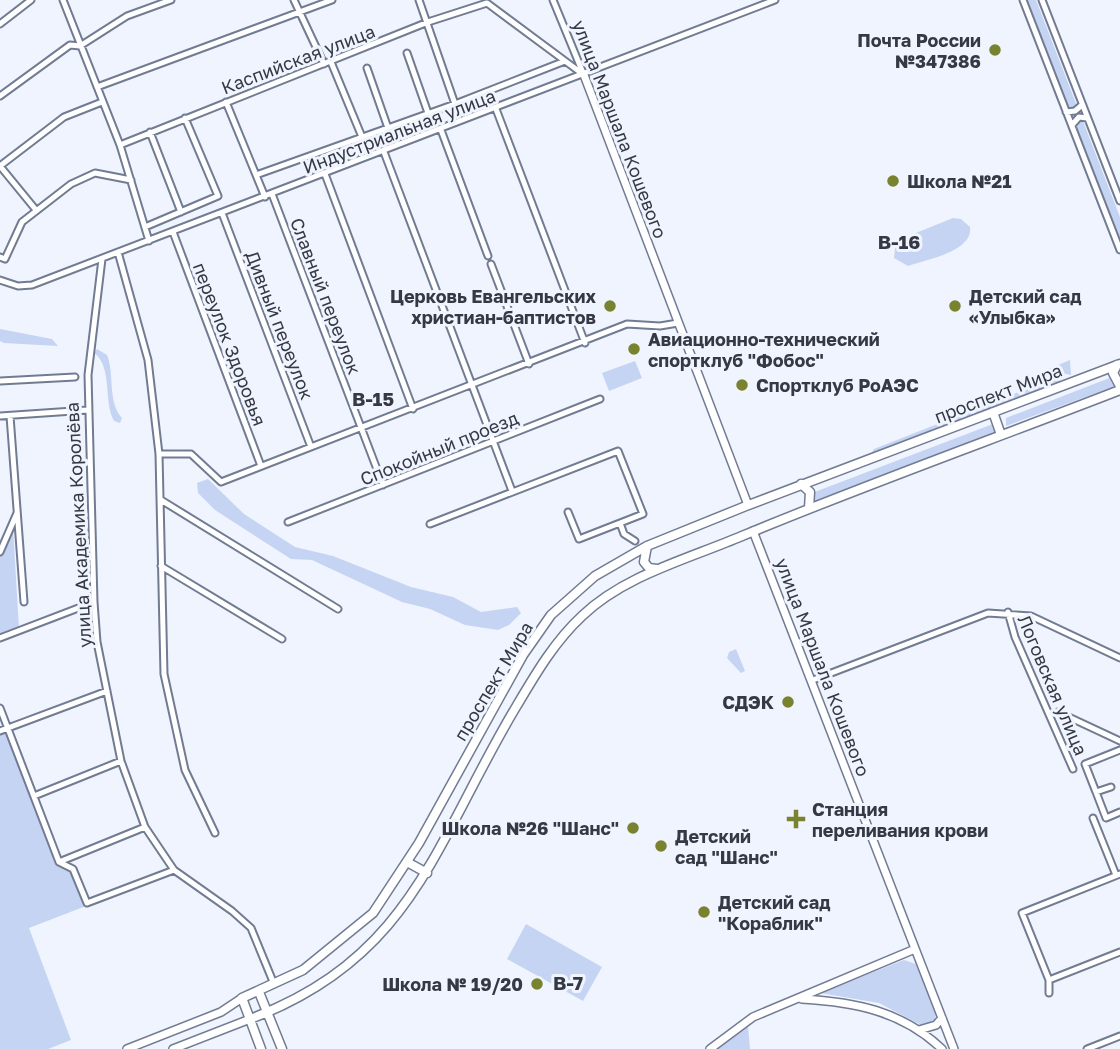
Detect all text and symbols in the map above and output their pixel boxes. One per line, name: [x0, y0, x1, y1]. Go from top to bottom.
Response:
street label: улица Маршала Кошевого: [568, 17, 672, 241]
street label: Каспийская улица: [218, 20, 378, 98]
place label: Почта России №347386: [857, 29, 981, 72]
marker: Почта России №347386: [987, 42, 1003, 58]
street label: Индустриальная улица: [300, 84, 498, 178]
place label: Школа №21: [907, 170, 1012, 192]
marker: Школа №21: [885, 173, 901, 189]
street label: Славный переулок: [286, 215, 366, 377]
district label: В-16: [878, 230, 920, 253]
street label: Дивный переулок: [241, 247, 319, 403]
street label: переулок Здоровья: [189, 259, 271, 429]
place label: Церковь Евангельских христиан-баптистов: [390, 285, 597, 328]
place label: Детский сад «Улыбка»: [969, 285, 1081, 328]
marker: Церковь Евангельских христиан-баптистов: [602, 298, 618, 314]
marker: Детский сад «Улыбка»: [947, 298, 963, 314]
place label: Авиационно-технический спортклуб "Фобос": [648, 328, 880, 371]
marker: Авиационно-технический спортклуб "Фобос": [626, 341, 642, 357]
street label: проспект Мира: [931, 359, 1065, 427]
place label: Спортклуб РоАЭС: [756, 374, 919, 396]
marker: Спортклуб РоАЭС: [734, 377, 750, 393]
district label: В-15: [352, 387, 394, 410]
street label: улица Академика Королёва: [61, 402, 95, 648]
street label: Спокойный проезд: [357, 406, 521, 490]
street label: улица Маршала Кошевого: [771, 555, 875, 779]
street label: Логовская улица: [1013, 611, 1093, 759]
street label: проспект Мира: [449, 617, 537, 745]
place label: СДЭК: [722, 691, 774, 713]
marker: СДЭК: [780, 694, 796, 710]
place label: Станция переливания крови: [812, 798, 988, 841]
marker: Станция переливания крови: [786, 809, 806, 829]
place label: Школа №26 "Шанс": [442, 817, 619, 839]
marker: Школа №26 "Шанс": [625, 820, 641, 836]
place label: Детский сад "Шанс": [675, 825, 778, 868]
marker: Детский сад "Шанс": [653, 838, 669, 854]
place label: Детский сад "Кораблик": [718, 891, 830, 934]
marker: Детский сад "Кораблик": [696, 904, 712, 920]
district label: В-7: [553, 971, 583, 994]
place label: Школа № 19/20: [382, 973, 523, 995]
marker: Школа № 19/20: [529, 976, 545, 992]

